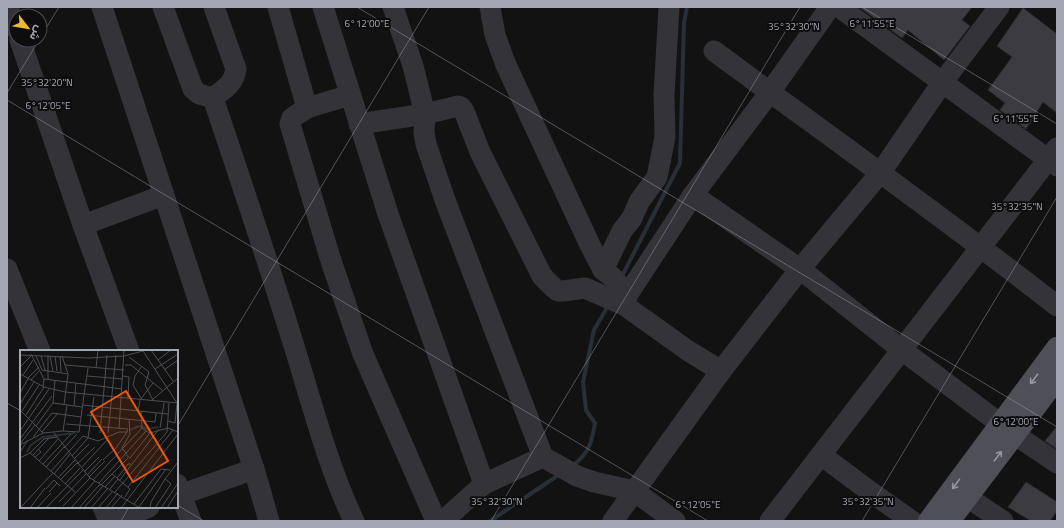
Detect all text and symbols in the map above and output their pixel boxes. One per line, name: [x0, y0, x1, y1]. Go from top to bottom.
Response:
north arrow: [8, 8, 48, 48]
text: 6°12'00"E: [345, 16, 390, 31]
text: 6°11'55"E: [850, 16, 895, 31]
text: 35°32'30"N: [768, 19, 820, 34]
text: ش: [26, 23, 47, 44]
text: 35°32'20"N: [21, 75, 73, 90]
text: 6°12'05"E: [26, 98, 71, 113]
text: 6°11'55"E: [994, 111, 1039, 126]
text: 35°32'35"N: [991, 199, 1043, 214]
inset map: [20, 350, 178, 508]
one-way arrow: [1029, 373, 1038, 384]
text: 6°12'00"E: [994, 414, 1039, 429]
one-way arrow: [993, 451, 1002, 462]
one-way arrow: [952, 478, 960, 489]
text: 35°32'30"N: [471, 494, 523, 509]
text: 35°32'35"N: [842, 494, 894, 509]
text: 6°12'05"E: [676, 497, 721, 512]

